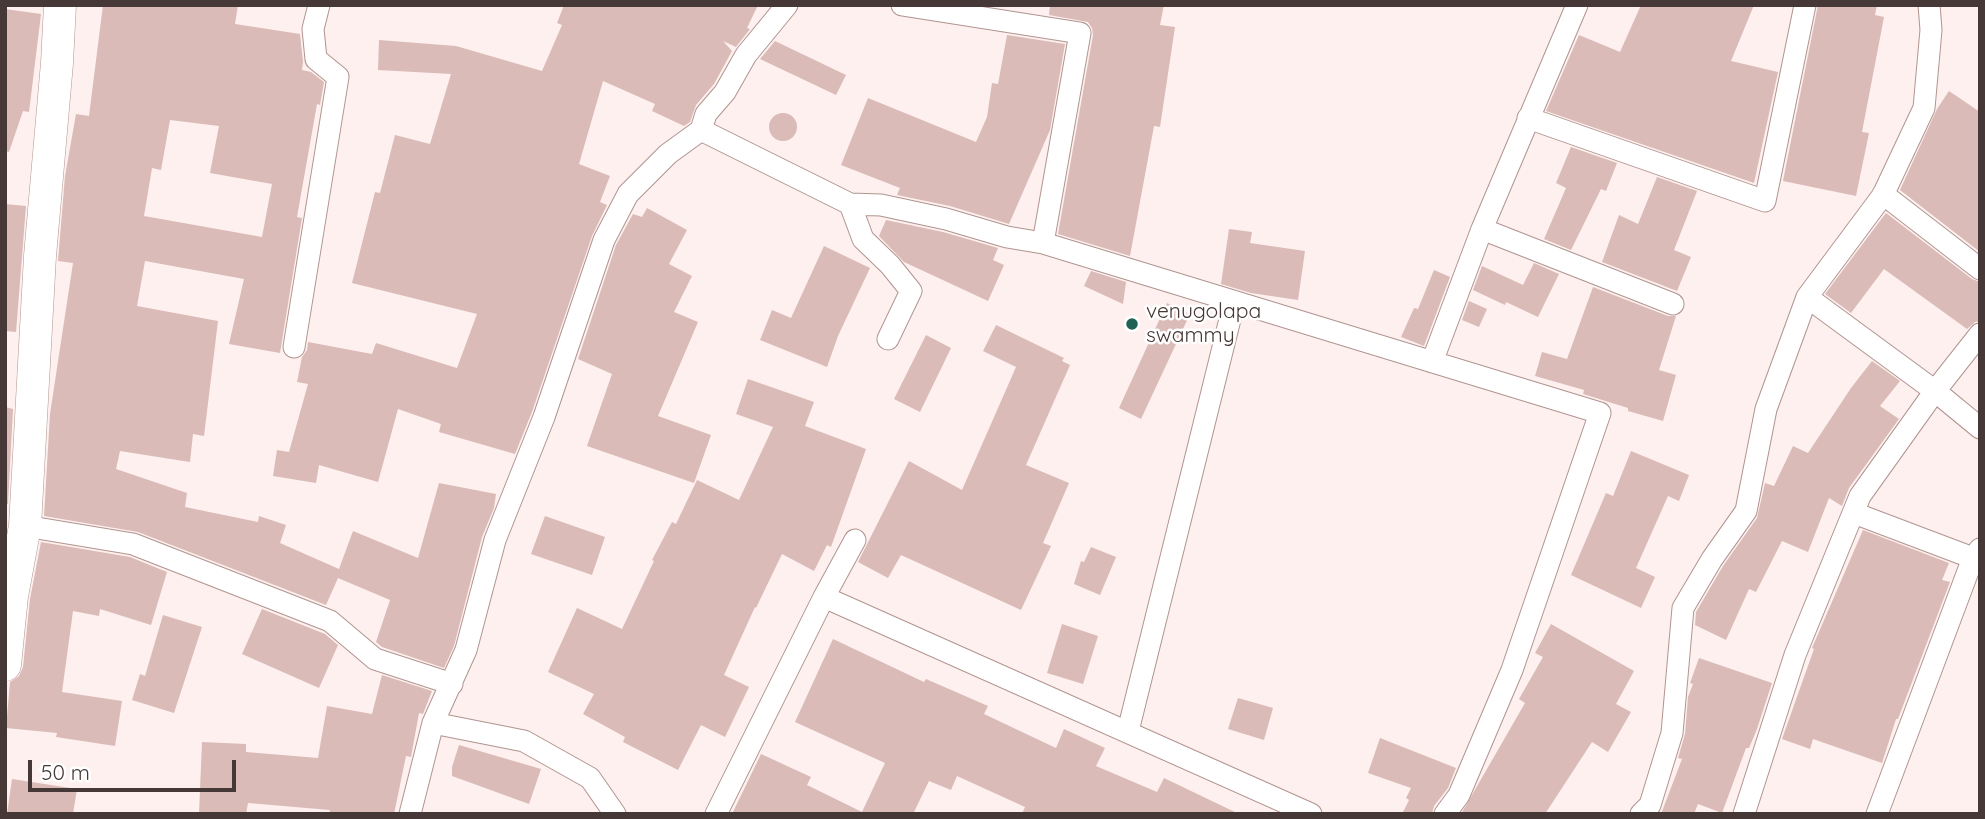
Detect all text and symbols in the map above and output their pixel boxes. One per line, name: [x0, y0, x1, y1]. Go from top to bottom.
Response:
place label: venugolapa swammy: [1146, 299, 1261, 349]
marker: venugolapa swammy: [1124, 316, 1140, 332]
scale bar: [32, 746, 240, 790]
text: 50 m: [41, 759, 90, 785]

